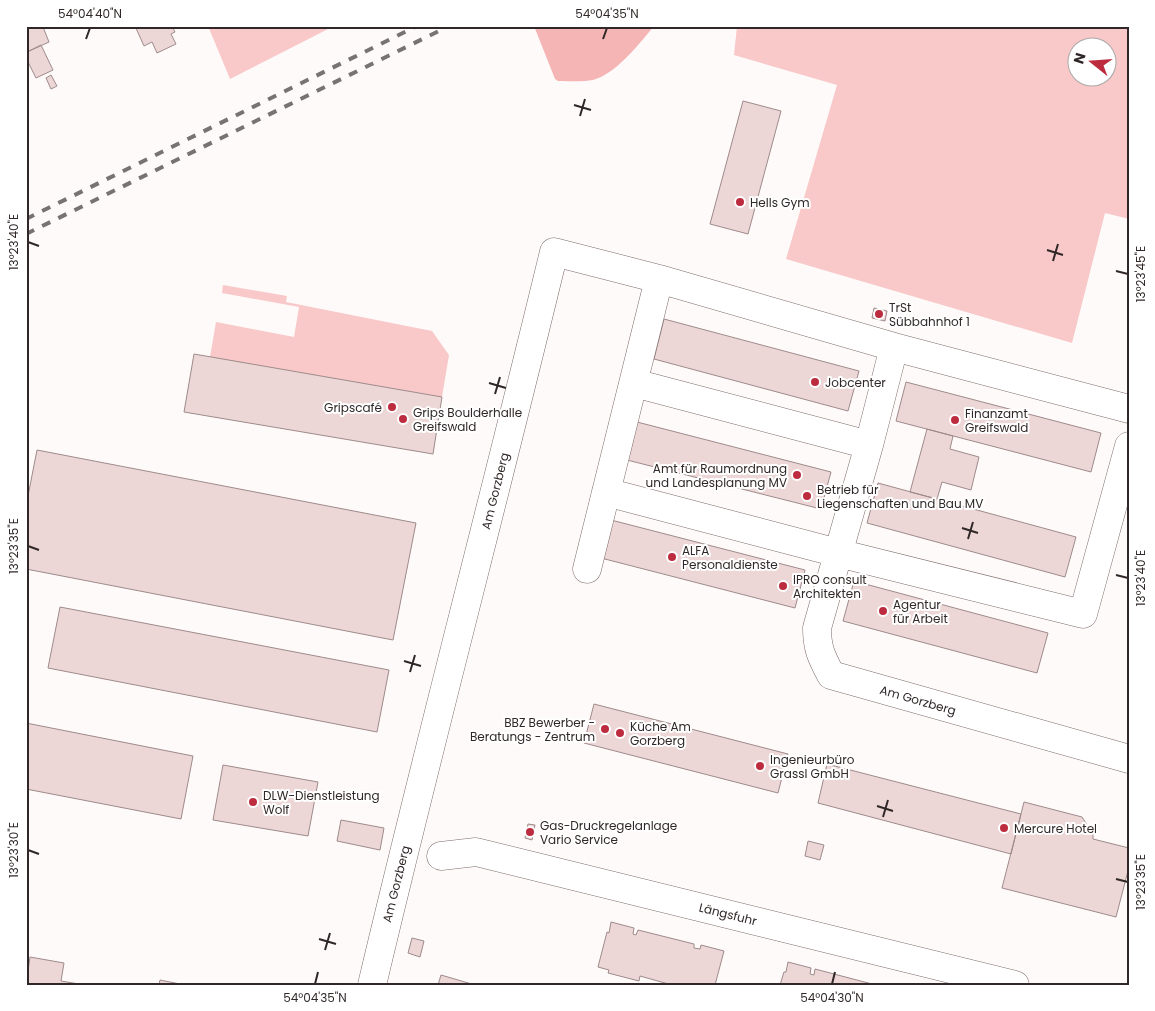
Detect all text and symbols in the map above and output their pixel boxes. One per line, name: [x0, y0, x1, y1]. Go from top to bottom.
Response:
text: 54°04'40"N: [58, 5, 122, 22]
text: 54°04'35"N: [575, 5, 639, 22]
north arrow: [1068, 38, 1118, 88]
text: N: [1068, 50, 1091, 66]
place label: Hells Gym: [750, 194, 810, 211]
marker: Hells Gym: [734, 196, 746, 208]
text: 13°23'40"E: [5, 214, 22, 270]
text: 13°23'45"E: [1132, 246, 1149, 302]
place label: TrSt Sübbahnhof 1: [889, 299, 970, 330]
marker: TrSt Sübbahnhof 1: [873, 308, 885, 320]
place label: Jobcenter: [825, 374, 886, 391]
marker: Jobcenter: [809, 376, 821, 388]
place label: Gripscafé: [324, 399, 382, 416]
marker: Gripscafé: [386, 401, 398, 413]
place label: Grips Boulderhalle Greifswald: [413, 404, 522, 435]
place label: Finanzamt Greifswald: [965, 405, 1028, 436]
marker: Grips Boulderhalle Greifswald: [397, 413, 409, 425]
marker: Finanzamt Greifswald: [949, 414, 961, 426]
street label: Am Gorzberg: [477, 451, 513, 531]
place label: Amt für Raumordnung und Landesplanung MV: [646, 460, 787, 491]
marker: Amt für Raumordnung und Landesplanung MV: [791, 469, 803, 481]
place label: Betrieb für Liegenschaften und Bau MV: [817, 481, 983, 512]
marker: Betrieb für Liegenschaften und Bau MV: [801, 490, 813, 502]
text: 13°23'35"E: [5, 518, 22, 574]
place label: ALFA Personaldienste: [682, 542, 778, 573]
text: 13°23'40"E: [1132, 550, 1149, 606]
marker: ALFA Personaldienste: [666, 551, 678, 563]
place label: IPRO consult Architekten: [793, 571, 867, 602]
marker: IPRO consult Architekten: [777, 580, 789, 592]
place label: Agentur für Arbeit: [893, 596, 948, 627]
marker: Agentur für Arbeit: [877, 605, 889, 617]
street label: Am Gorzberg: [878, 681, 958, 719]
place label: BBZ Bewerber - Beratungs - Zentrum: [470, 714, 595, 745]
place label: Küche Am Gorzberg: [630, 718, 691, 749]
marker: BBZ Bewerber - Beratungs - Zentrum: [599, 723, 611, 735]
marker: Küche Am Gorzberg: [614, 727, 626, 739]
place label: Ingenieurbüro Grassl GmbH: [770, 751, 855, 782]
marker: Ingenieurbüro Grassl GmbH: [754, 760, 766, 772]
place label: DLW-Dienstleistung Wolf: [263, 787, 380, 818]
marker: DLW-Dienstleistung Wolf: [247, 796, 259, 808]
place label: Gas-Druckregelanlage Vario Service: [540, 817, 677, 848]
place label: Mercure Hotel: [1014, 820, 1097, 837]
text: 13°23'30"E: [5, 822, 22, 878]
marker: Mercure Hotel: [998, 822, 1010, 834]
marker: Gas-Druckregelanlage Vario Service: [524, 826, 536, 838]
street label: Am Gorzberg: [378, 844, 414, 924]
text: 13°23'35"E: [1132, 854, 1149, 910]
street label: Längsfuhr: [697, 899, 759, 930]
text: 54°04'35"N: [283, 989, 347, 1006]
text: 54°04'30"N: [800, 989, 864, 1006]

